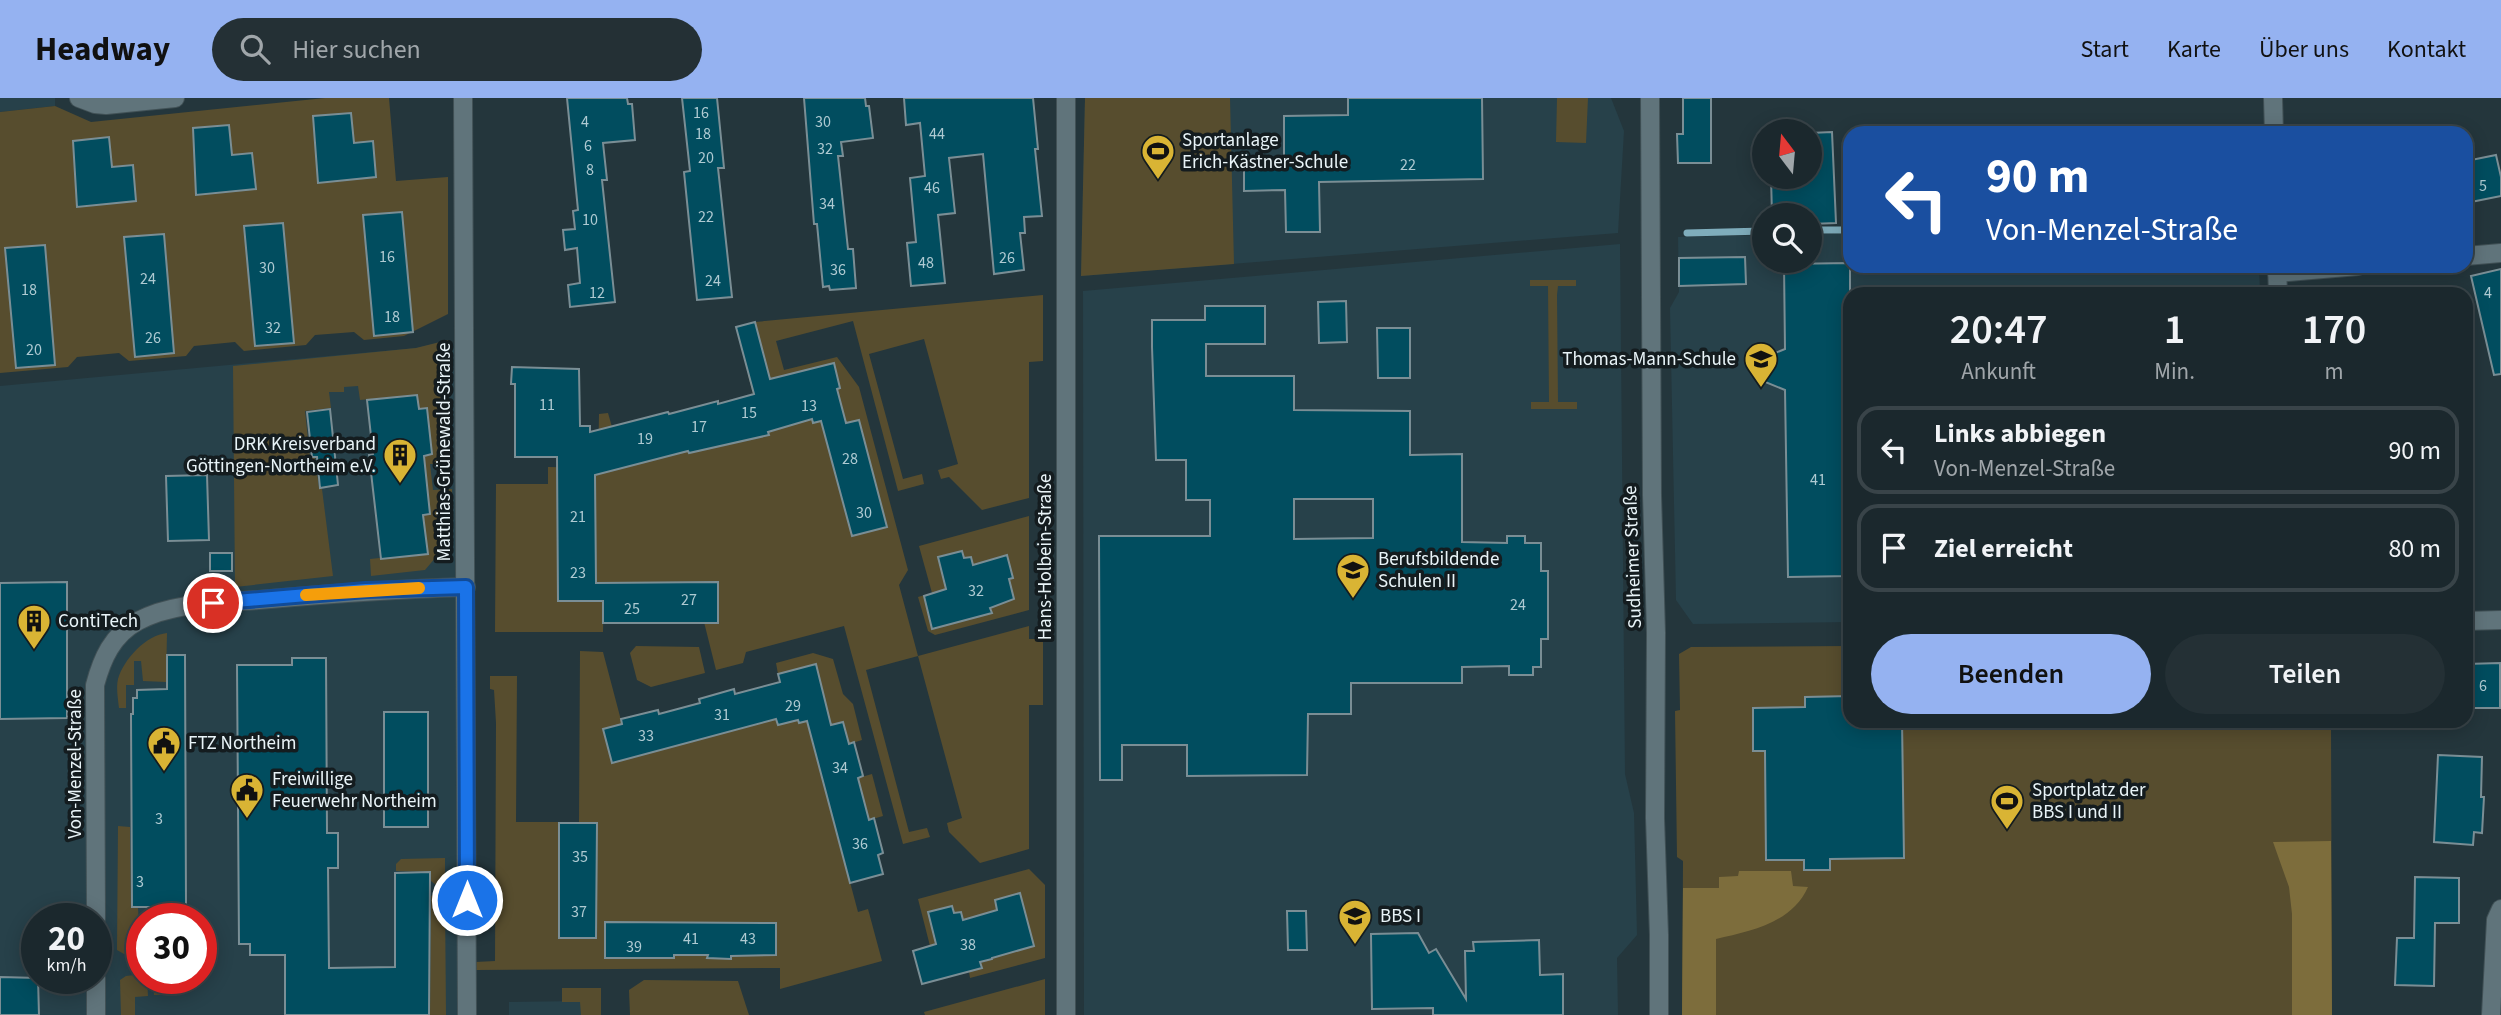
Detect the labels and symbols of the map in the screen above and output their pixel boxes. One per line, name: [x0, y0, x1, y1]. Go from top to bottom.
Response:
house number: 16: [693, 102, 709, 124]
house number: 4: [581, 111, 589, 133]
house number: 30: [815, 111, 831, 133]
north arrow: [1752, 119, 1822, 189]
house number: 18: [695, 123, 711, 145]
house number: 44: [929, 123, 945, 145]
place label: Sportanlage Erich-Kästner-Schule: [1182, 127, 1348, 176]
sports icon: Sportanlage Erich-Kästner-Schule: [1139, 132, 1177, 181]
house number: 6: [584, 135, 592, 157]
house number: 32: [817, 138, 833, 160]
house number: 20: [698, 147, 714, 169]
house number: 22: [1400, 154, 1416, 176]
house number: 8: [586, 159, 594, 181]
house number: 5: [2479, 175, 2487, 197]
house number: 46: [924, 177, 940, 199]
house number: 34: [819, 193, 835, 215]
house number: 22: [698, 206, 714, 228]
house number: 10: [582, 209, 598, 231]
house number: 16: [379, 246, 395, 268]
house number: 26: [999, 247, 1015, 269]
house number: 48: [918, 252, 934, 274]
house number: 30: [259, 257, 275, 279]
house number: 36: [830, 259, 846, 281]
house number: 24: [140, 268, 156, 290]
house number: 24: [705, 270, 721, 292]
house number: 18: [21, 279, 37, 301]
house number: 12: [589, 282, 605, 304]
house number: 4: [2484, 282, 2492, 304]
house number: 18: [384, 306, 400, 328]
house number: 32: [265, 317, 281, 339]
house number: 26: [145, 327, 161, 349]
house number: 20: [26, 339, 42, 361]
school or university icon: Thomas-Mann-Schule: [1742, 340, 1780, 389]
street label: Matthias-Grünewald-Straße: [431, 342, 458, 562]
place label: Thomas-Mann-Schule: [1562, 346, 1736, 373]
house number: 11: [539, 394, 555, 416]
house number: 13: [801, 395, 817, 417]
house number: 15: [741, 402, 757, 424]
house number: 17: [691, 416, 707, 438]
house number: 19: [637, 428, 653, 450]
place label: DRK Kreisverband Göttingen-Northeim e.V.: [186, 431, 376, 480]
building icon: DRK Kreisverband Göttingen-Northeim e.V.: [381, 436, 419, 485]
house number: 28: [842, 448, 858, 470]
house number: 41: [1810, 469, 1826, 491]
street label: Hans-Holbein-Straße: [1032, 474, 1059, 640]
street label: Sudheimer Straße: [1617, 485, 1649, 629]
house number: 30: [856, 502, 872, 524]
house number: 21: [570, 506, 586, 528]
place label: Berufsbildende Schulen II: [1378, 546, 1499, 595]
school or university icon: Berufsbildende Schulen II: [1334, 551, 1372, 600]
house number: 23: [570, 562, 586, 584]
pin: [183, 573, 243, 633]
house number: 32: [968, 580, 984, 602]
house number: 27: [681, 589, 697, 611]
house number: 24: [1510, 594, 1526, 616]
house number: 25: [624, 598, 640, 620]
building icon: ContiTech: [15, 602, 53, 651]
place label: ContiTech: [58, 608, 138, 635]
house number: 6: [2479, 675, 2487, 697]
street label: Von-Menzel-Straße: [62, 689, 89, 839]
house number: 29: [785, 695, 801, 717]
house number: 31: [714, 704, 730, 726]
public building icon: FTZ Northeim: [145, 724, 183, 773]
house number: 33: [638, 725, 654, 747]
place label: FTZ Northeim: [188, 730, 296, 757]
house number: 34: [832, 757, 848, 779]
place label: Freiwillige Feuerwehr Northeim: [272, 766, 437, 815]
public building icon: Freiwillige Feuerwehr Northeim: [228, 771, 266, 820]
place label: Sportplatz der BBS I und II: [2032, 777, 2146, 826]
sports icon: Sportplatz der BBS I und II: [1988, 782, 2026, 831]
house number: 3: [155, 808, 163, 830]
house number: 36: [852, 833, 868, 855]
house number: 35: [572, 846, 588, 868]
position arrow: [430, 863, 504, 937]
house number: 3: [136, 871, 144, 893]
school or university icon: BBS I: [1336, 897, 1374, 946]
house number: 37: [571, 901, 587, 923]
speed limit sign: 30: [126, 903, 217, 994]
place label: BBS I: [1380, 903, 1421, 930]
house number: 41: [683, 928, 699, 950]
house number: 43: [740, 928, 756, 950]
house number: 38: [960, 934, 976, 956]
house number: 39: [626, 936, 642, 958]

